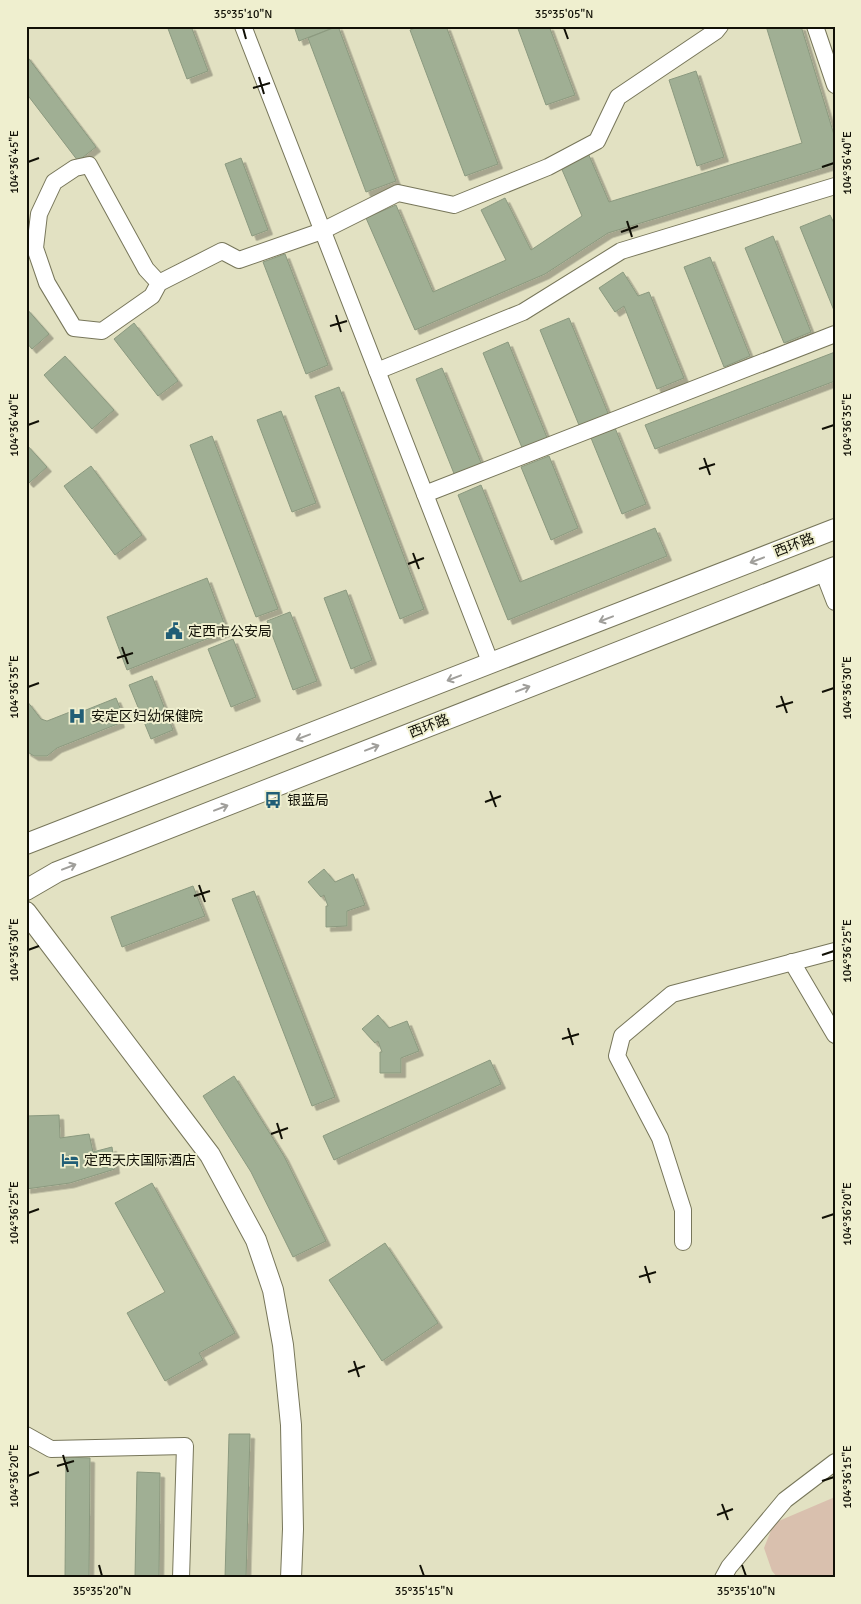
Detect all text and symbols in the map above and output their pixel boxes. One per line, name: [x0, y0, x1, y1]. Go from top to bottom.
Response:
text: 35°35'10"N: [214, 7, 272, 22]
text: 35°35'05"N: [535, 7, 593, 22]
text: 104°36'45"E: [7, 130, 22, 194]
text: 104°36'40"E: [840, 131, 855, 195]
text: 104°36'40"E: [7, 393, 22, 457]
text: 104°36'35"E: [840, 393, 855, 457]
street label: 西环路: [771, 530, 817, 560]
one-way arrow: [750, 555, 765, 565]
one-way arrow: [598, 615, 614, 624]
public building icon: 定西市公安局: [164, 621, 184, 641]
place label: 定西市公安局: [188, 623, 272, 640]
text: 104°36'35"E: [7, 655, 22, 719]
text: 104°36'30"E: [840, 656, 855, 720]
one-way arrow: [447, 674, 462, 684]
one-way arrow: [515, 684, 530, 693]
hospital icon: 安定区妇幼保健院: [67, 706, 87, 726]
place label: 安定区妇幼保健院: [91, 708, 203, 725]
street label: 西环路: [406, 711, 452, 741]
one-way arrow: [296, 733, 311, 742]
one-way arrow: [364, 743, 379, 753]
bus stop icon: 银蓝局: [263, 790, 283, 810]
place label: 银蓝局: [287, 792, 329, 809]
one-way arrow: [212, 803, 228, 812]
one-way arrow: [61, 862, 77, 871]
text: 104°36'30"E: [7, 918, 22, 982]
text: 104°36'25"E: [840, 919, 855, 983]
hotel icon: 定西天庆国际酒店: [60, 1150, 80, 1170]
place label: 定西天庆国际酒店: [84, 1152, 196, 1169]
text: 104°36'25"E: [7, 1181, 22, 1245]
text: 104°36'20"E: [840, 1182, 855, 1246]
text: 104°36'20"E: [7, 1444, 22, 1508]
text: 104°36'15"E: [840, 1445, 855, 1509]
text: 35°35'20"N: [73, 1584, 131, 1599]
text: 35°35'15"N: [395, 1584, 453, 1599]
text: 35°35'10"N: [717, 1584, 775, 1599]

